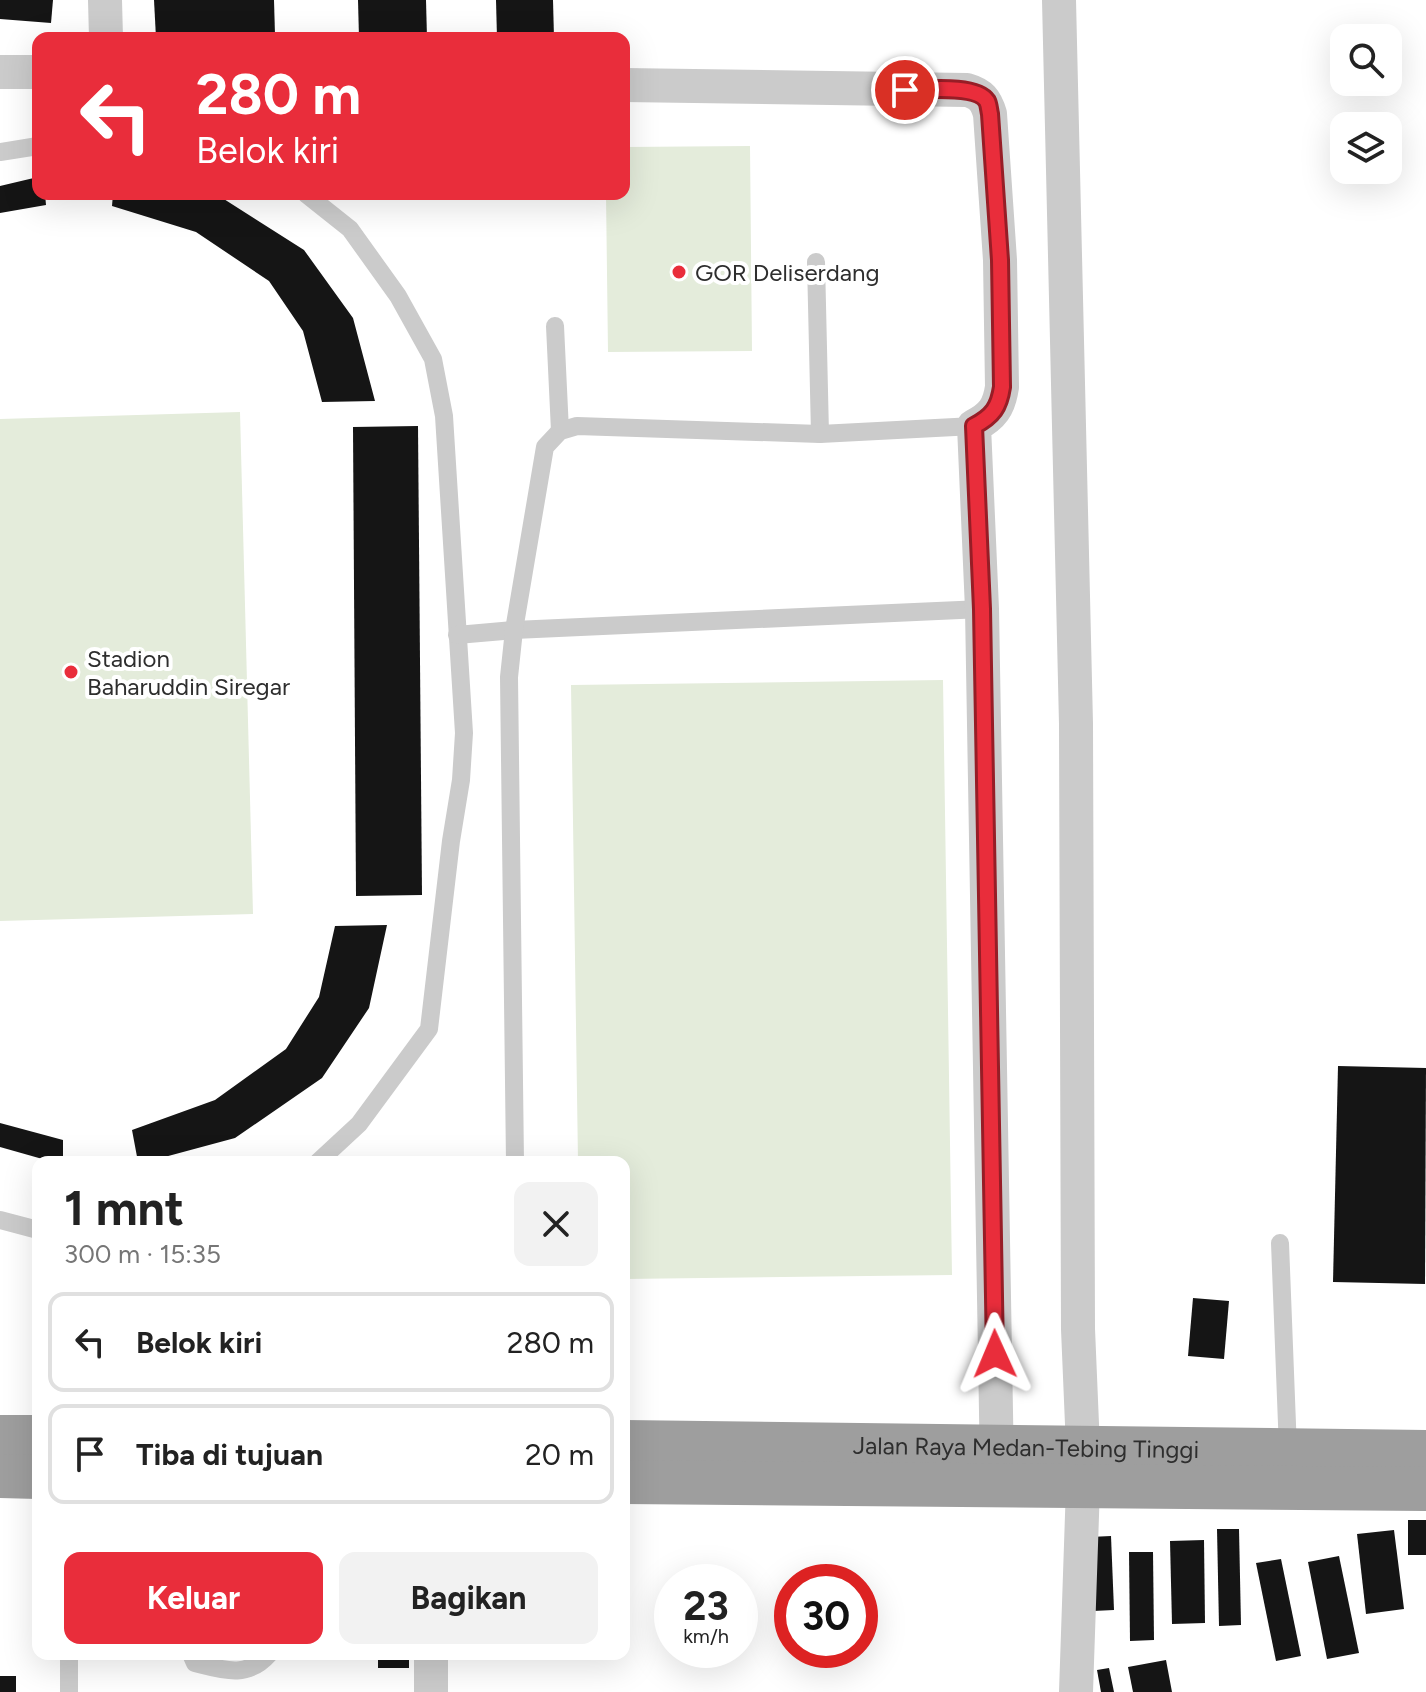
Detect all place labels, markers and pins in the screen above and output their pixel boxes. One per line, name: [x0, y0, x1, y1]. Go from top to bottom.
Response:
pin: [871, 56, 939, 124]
place label: GOR Deliserdang: [695, 258, 879, 287]
marker: GOR Deliserdang: [670, 263, 688, 281]
place label: Stadion Baharuddin Siregar: [87, 644, 290, 701]
marker: Stadion Baharuddin Siregar: [62, 663, 80, 681]

